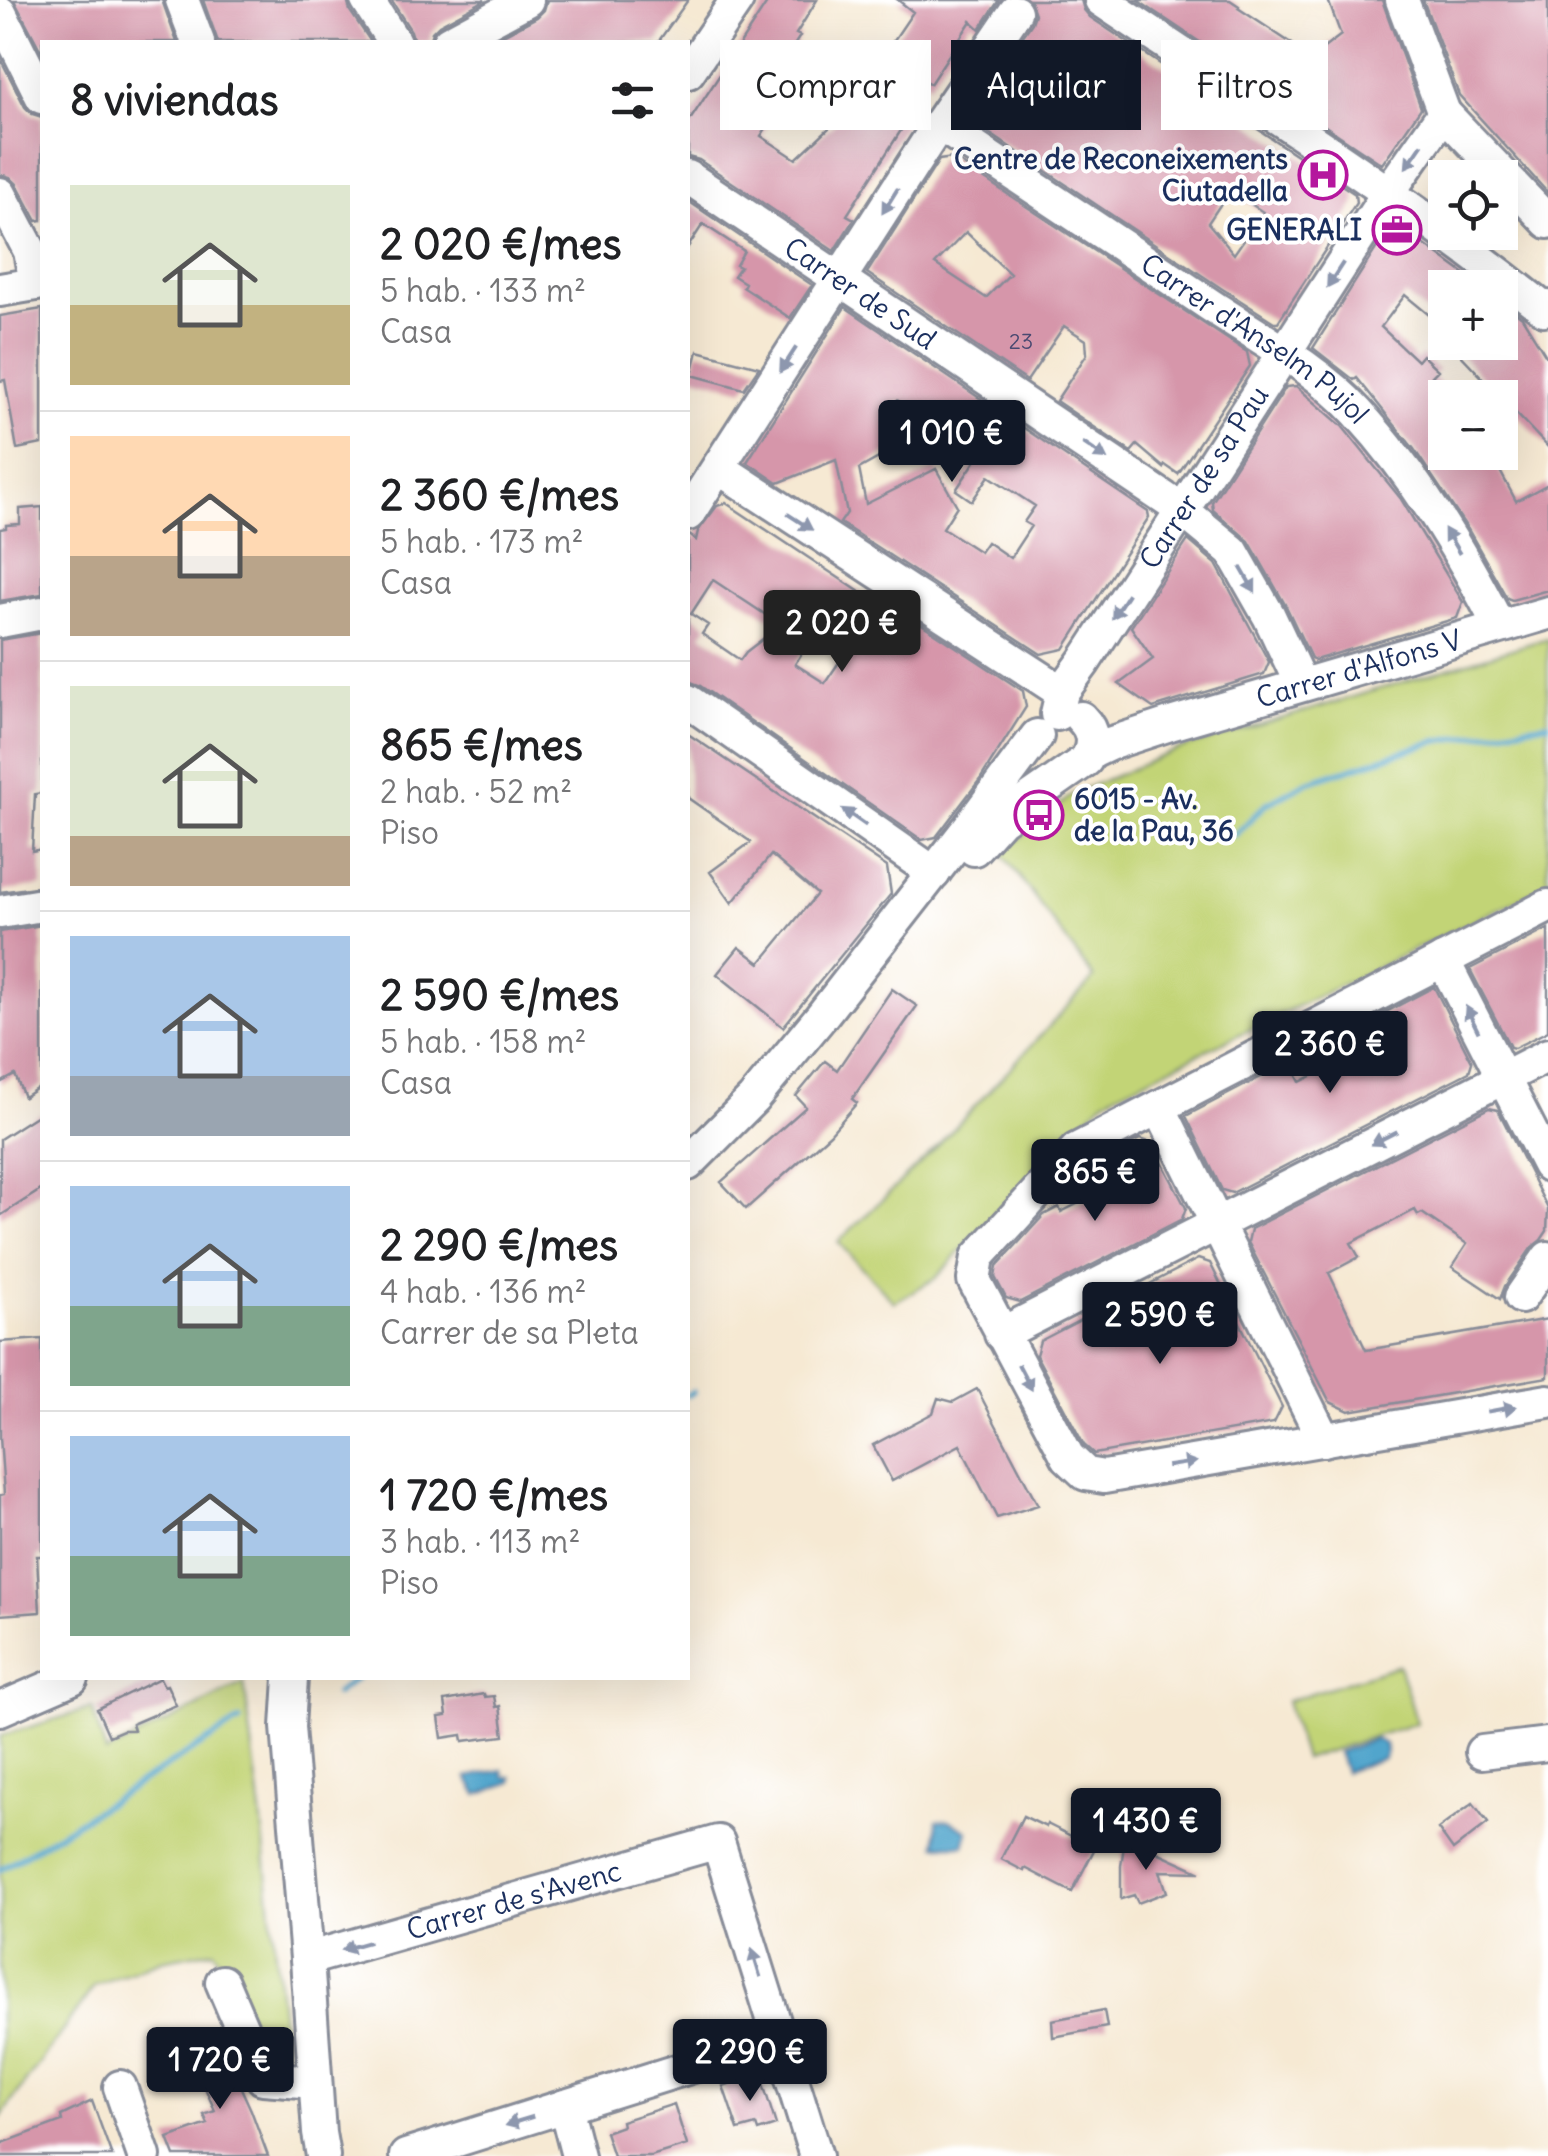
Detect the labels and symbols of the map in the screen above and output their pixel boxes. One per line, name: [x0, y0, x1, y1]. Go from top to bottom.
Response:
place label: Centre de Reconeixements Ciutadella: [954, 141, 1288, 209]
one-way arrow: [1405, 142, 1424, 169]
hospital icon: Centre de Reconeixements Ciutadella: [1297, 149, 1349, 201]
one-way arrow: [882, 187, 899, 215]
office icon: GENERALI: [1371, 204, 1423, 256]
place label: GENERALI: [1226, 212, 1362, 248]
street label: Carrer de Sud: [778, 229, 943, 357]
street label: Carrer d'Anselm Pujol: [1134, 246, 1377, 431]
one-way arrow: [1327, 261, 1345, 289]
house number: 23: [1009, 327, 1033, 355]
one-way arrow: [780, 347, 798, 374]
street label: Carrer de sa Pau: [1131, 379, 1276, 576]
pin: 1 010 €: [860, 400, 1044, 485]
one-way arrow: [1082, 441, 1109, 460]
one-way arrow: [786, 512, 814, 530]
one-way arrow: [1444, 527, 1461, 555]
one-way arrow: [1239, 565, 1256, 594]
pin: 2 020 €: [750, 590, 934, 675]
one-way arrow: [1111, 592, 1129, 620]
street label: Carrer d'Alfons V: [1252, 621, 1466, 716]
place label: 6015 - Av. de la Pau, 36: [1074, 781, 1234, 849]
bus stop icon: 6015 - Av. de la Pau, 36: [1013, 789, 1065, 841]
one-way arrow: [841, 808, 867, 827]
one-way arrow: [1464, 1004, 1481, 1033]
pin: 2 360 €: [1238, 1011, 1422, 1096]
one-way arrow: [1369, 1129, 1398, 1146]
pin: 865 €: [1025, 1139, 1165, 1224]
pin: 2 590 €: [1068, 1282, 1252, 1367]
one-way arrow: [1016, 1363, 1033, 1391]
one-way arrow: [1487, 1401, 1518, 1416]
one-way arrow: [1167, 1456, 1198, 1471]
pin: 1 430 €: [1054, 1788, 1238, 1873]
street label: Carrer de s'Avenc: [402, 1852, 625, 1948]
one-way arrow: [339, 1939, 370, 1954]
one-way arrow: [747, 1947, 762, 1977]
pin: 2 290 €: [658, 2019, 842, 2104]
pin: 1 720 €: [128, 2027, 312, 2112]
one-way arrow: [504, 2114, 534, 2129]

